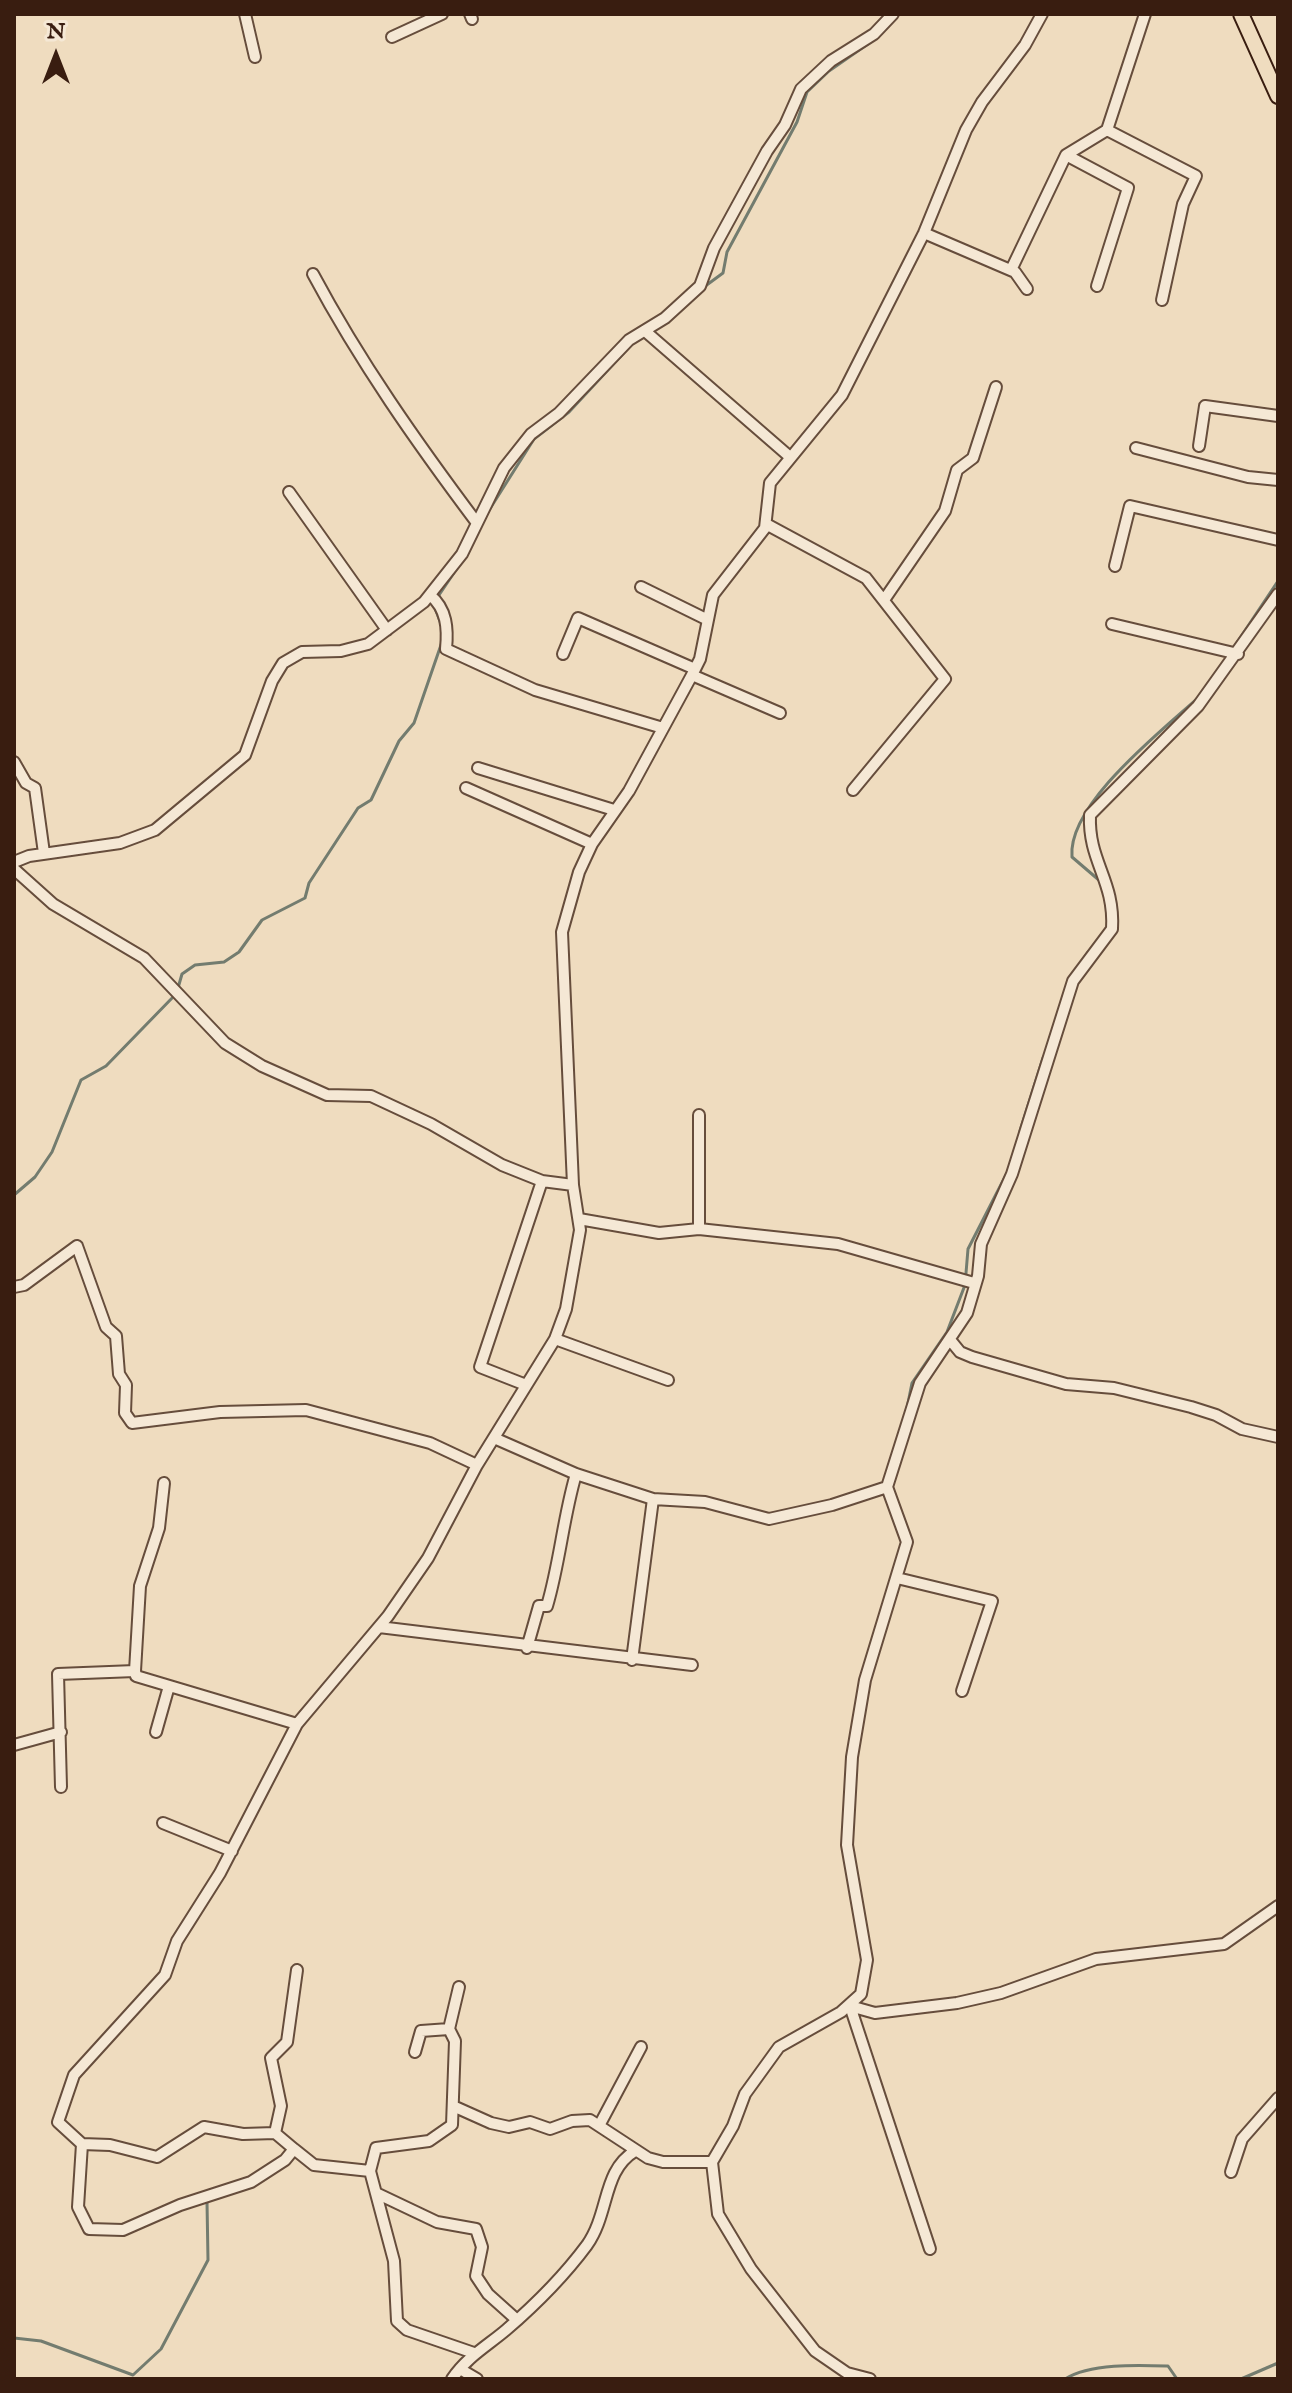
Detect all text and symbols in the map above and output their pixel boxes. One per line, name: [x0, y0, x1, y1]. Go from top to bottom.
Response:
north arrow: [16, 16, 96, 96]
text: N: [46, 18, 66, 46]

